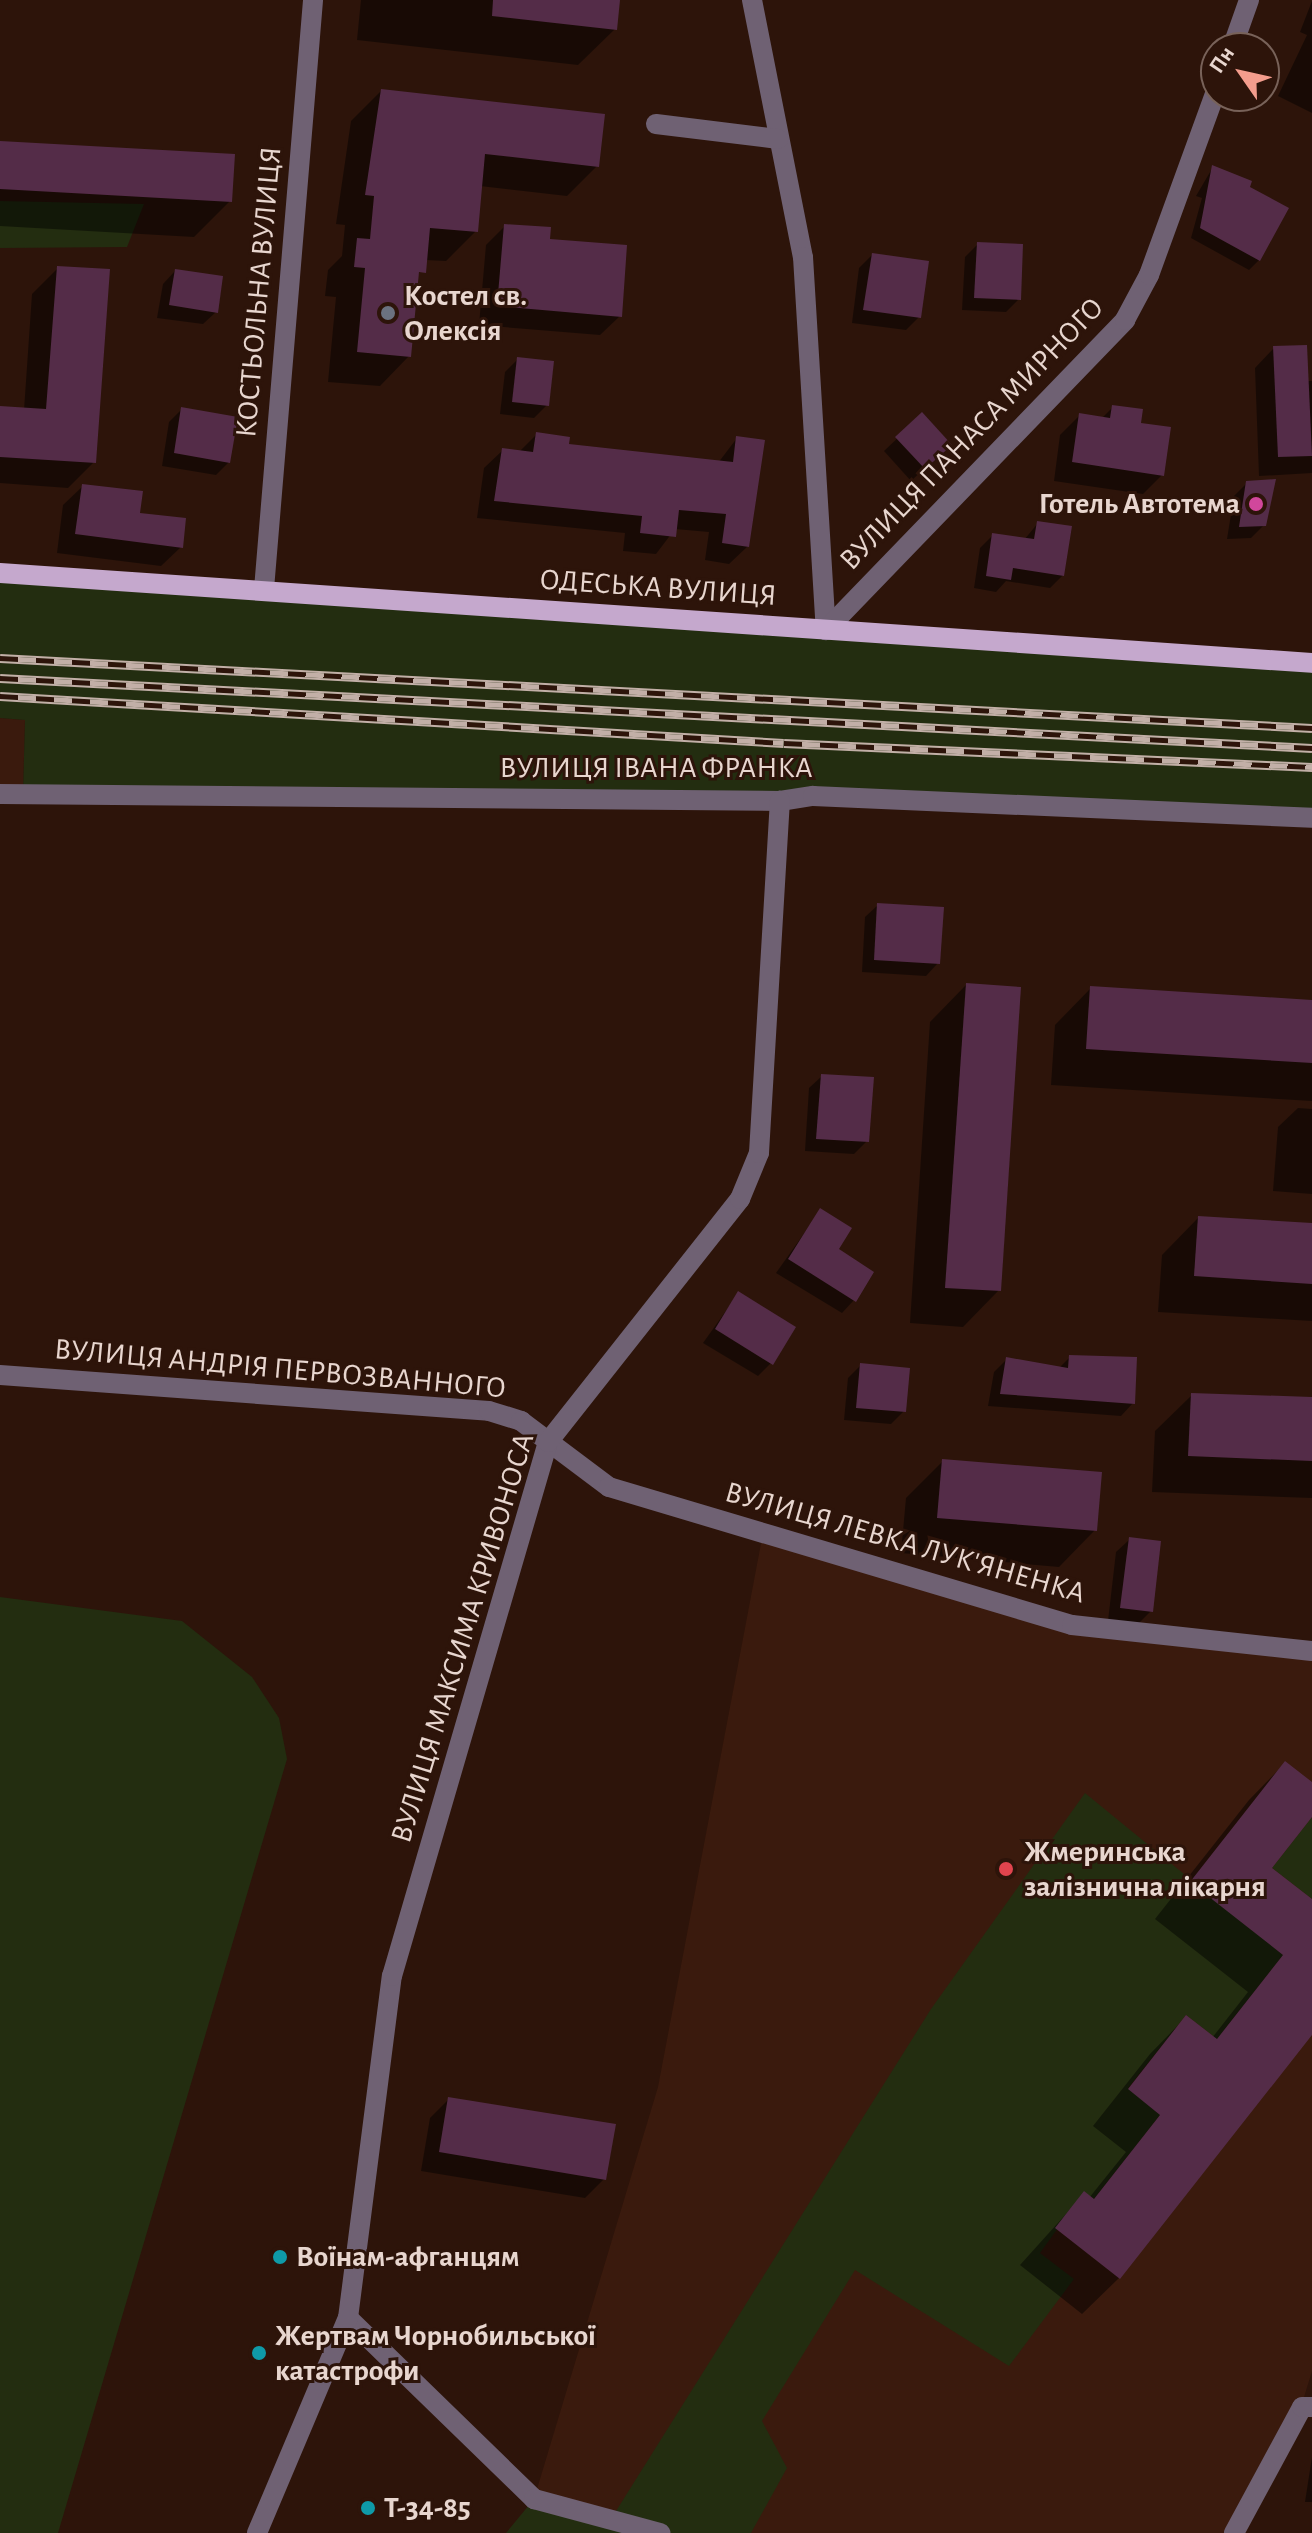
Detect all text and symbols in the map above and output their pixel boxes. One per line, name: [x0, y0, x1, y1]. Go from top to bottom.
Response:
north arrow: [1200, 32, 1280, 112]
text: Пн: [1205, 42, 1238, 77]
street label: КОСТЬОЛЬНА ВУЛИЦЯ: [228, 145, 290, 439]
place label: Костел св. Олексія: [404, 278, 527, 348]
street label: ВУЛИЦЯ ПАНАСА МИРНОГО: [832, 290, 1112, 578]
marker: Костел св. Олексія: [379, 304, 397, 322]
place label: Готель Автотема: [1039, 486, 1240, 522]
marker: Готель Автотема: [1247, 495, 1265, 513]
street label: ОДЕСЬКА ВУЛИЦЯ: [538, 562, 778, 614]
street label: ВУЛИЦЯ ІВАНА ФРАНКА: [499, 750, 813, 786]
street label: ВУЛИЦЯ АНДРІЯ ПЕРВОЗВАННОГО: [53, 1331, 507, 1407]
street label: ВУЛИЦЯ МАКСИМА КРИВОНОСА: [383, 1429, 543, 1847]
street label: ВУЛИЦЯ ЛЕВКА ЛУК'ЯНЕНКА: [721, 1474, 1089, 1612]
place label: Жмеринська залізнична лікарня: [1024, 1834, 1266, 1904]
marker: Жмеринська залізнична лікарня: [995, 1858, 1017, 1880]
place label: Воїнам-афганцям: [296, 2239, 520, 2275]
marker: Воїнам-афганцям: [271, 2248, 289, 2266]
place label: Жертвам Чорнобильської катастрофи: [275, 2318, 596, 2388]
marker: Жертвам Чорнобильської катастрофи: [250, 2344, 268, 2362]
place label: Т-34-85: [384, 2490, 471, 2526]
marker: Т-34-85: [359, 2499, 377, 2517]

